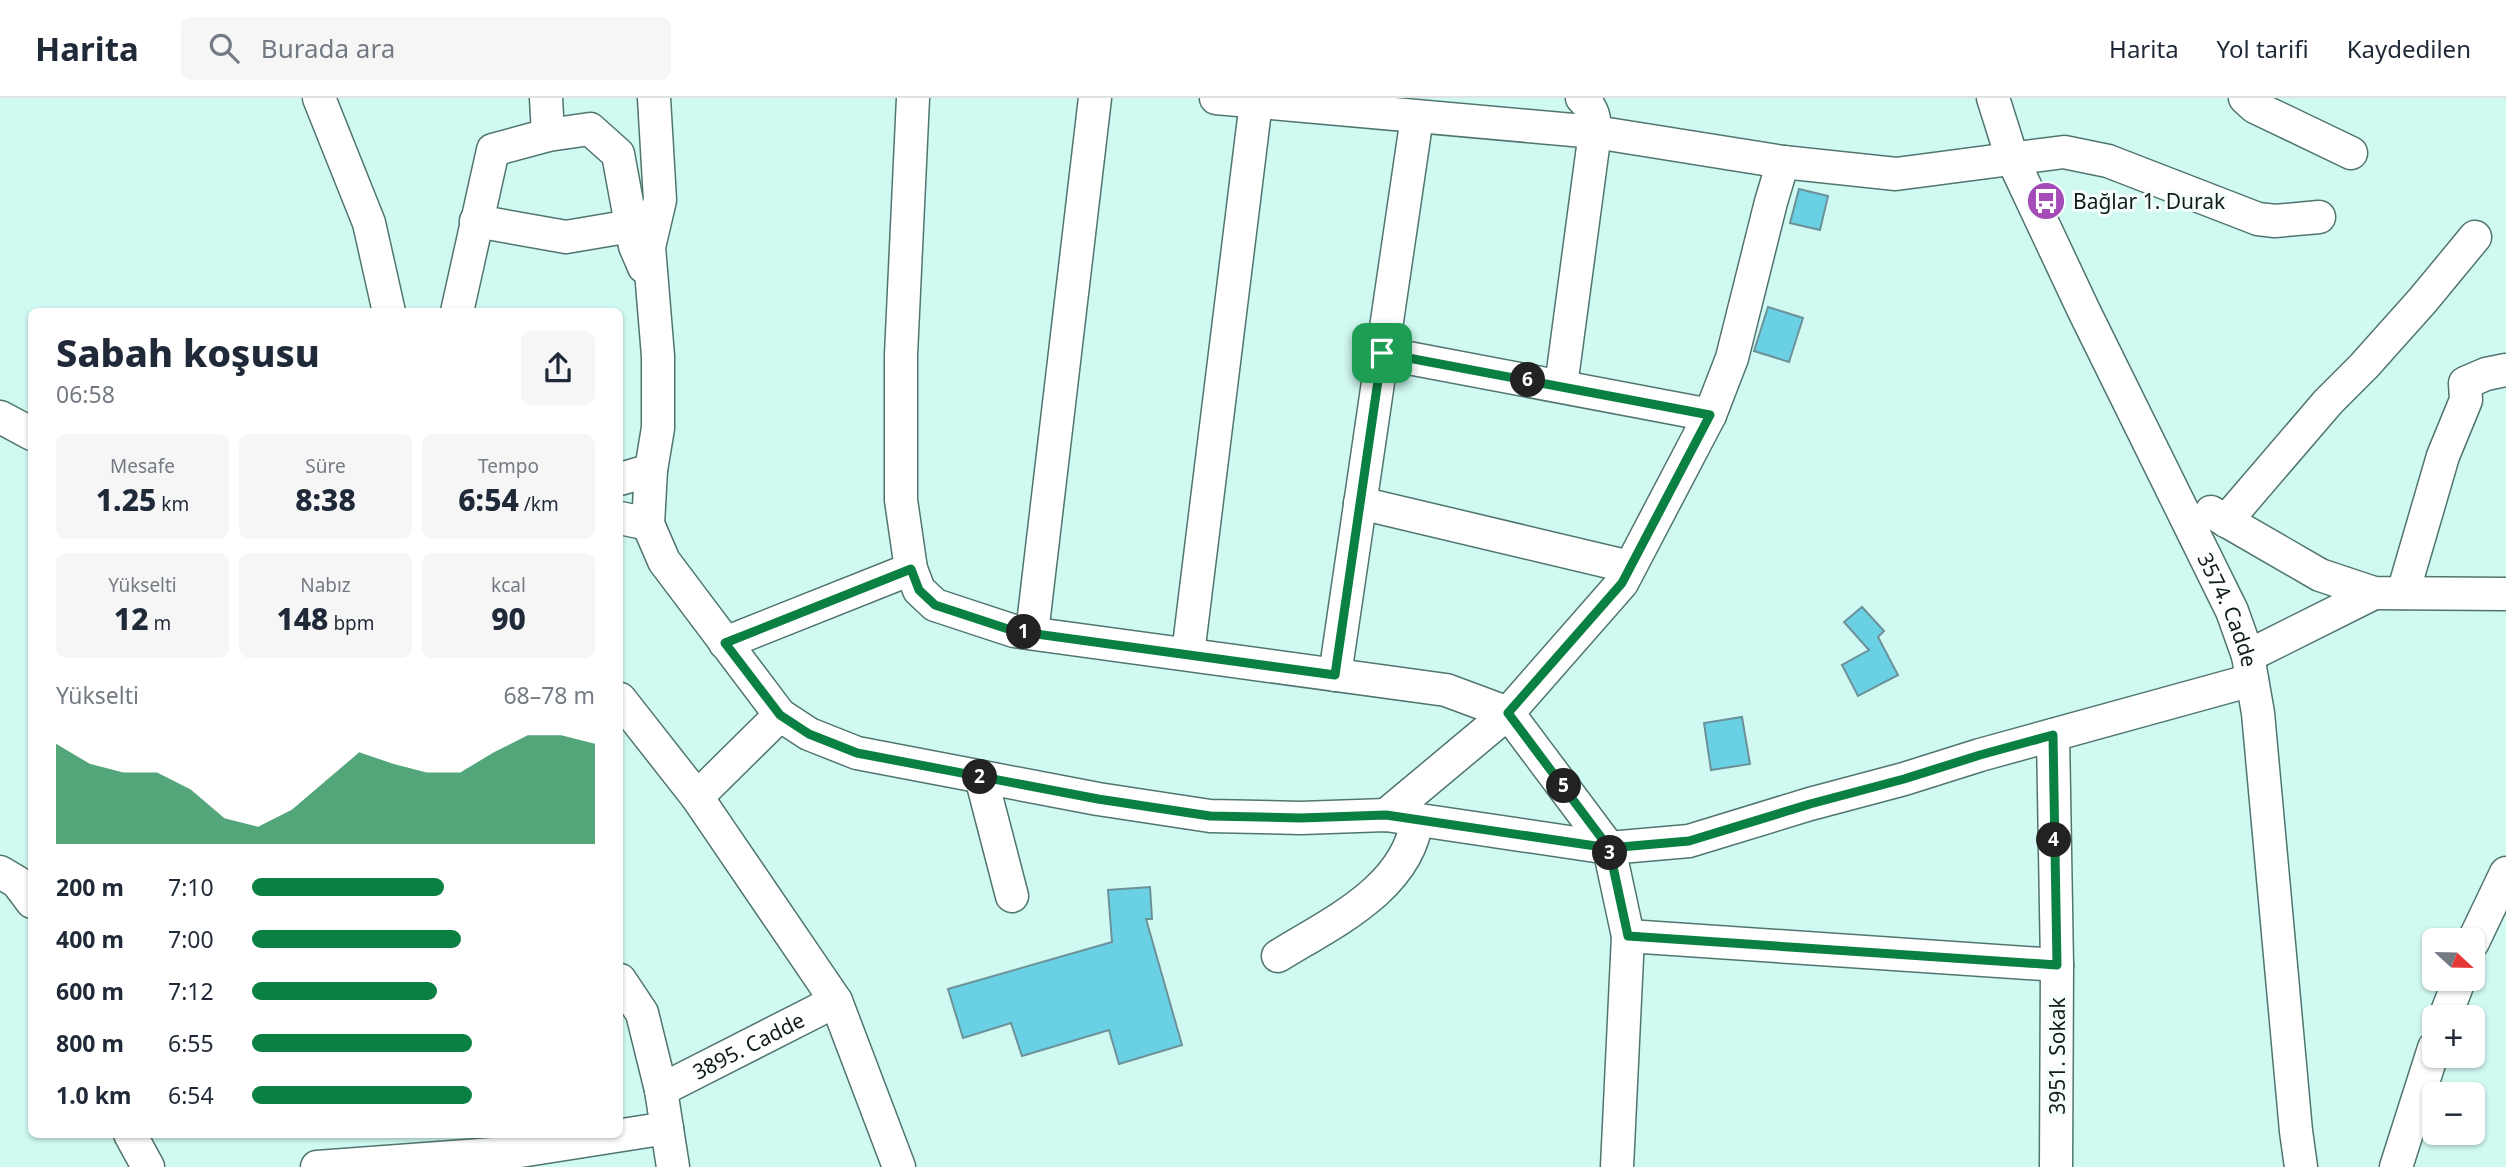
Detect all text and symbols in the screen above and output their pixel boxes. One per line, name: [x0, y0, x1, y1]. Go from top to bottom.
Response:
search box: [181, 17, 671, 80]
text: Harita: [35, 26, 139, 71]
icon: search: [205, 29, 243, 67]
text: Burada ara: [261, 30, 395, 66]
text: Harita: [2109, 32, 2179, 65]
text: Yol tarifi: [2217, 32, 2309, 65]
text: Kaydedilen: [2347, 32, 2471, 65]
bus stop icon: Bağlar 1. Durak: [2025, 180, 2067, 222]
place label: Bağlar 1. Durak: [2073, 187, 2226, 215]
pin: [1352, 323, 1412, 383]
text: Sabah koşusu: [56, 326, 320, 378]
button: share: [521, 331, 595, 405]
icon: arrive: [1363, 334, 1401, 372]
pin: 6: [1510, 362, 1546, 398]
text: 6: [1522, 366, 1533, 392]
text: 06:58: [56, 378, 115, 410]
text: Mesafe: [110, 453, 175, 479]
text: Süre: [305, 453, 346, 479]
text: Tempo: [478, 453, 539, 479]
text: 1.25: [96, 479, 156, 520]
text: 8:38: [295, 479, 356, 520]
text: 6:54: [458, 479, 519, 520]
text: km: [156, 491, 189, 517]
text: /km: [519, 491, 559, 517]
street label: 3574. Cadde: [2191, 548, 2264, 669]
text: Yükselti: [108, 572, 177, 598]
text: Nabız: [300, 572, 351, 598]
text: kcal: [491, 572, 526, 598]
text: 12: [114, 598, 148, 639]
text: 148: [276, 598, 328, 639]
text: 90: [491, 598, 526, 639]
text: m: [148, 610, 171, 636]
text: bpm: [328, 610, 375, 636]
pin: 1: [1006, 614, 1042, 650]
text: 1: [1018, 618, 1029, 644]
text: Yükselti: [56, 679, 139, 711]
text: 68–78 m: [503, 679, 595, 711]
pin: 2: [962, 760, 998, 794]
text: 2: [974, 763, 985, 789]
pin: 5: [1546, 768, 1582, 804]
text: 5: [1558, 772, 1569, 798]
pin: 4: [2036, 822, 2072, 858]
text: 4: [2048, 826, 2059, 852]
pin: 3: [1592, 836, 1628, 870]
text: 3: [1604, 839, 1615, 865]
text: 200 m: [56, 871, 124, 903]
text: 7:10: [168, 871, 214, 903]
text: 400 m: [56, 923, 124, 955]
text: 7:00: [168, 923, 214, 955]
north arrow: [2422, 928, 2485, 990]
map controls: [2422, 928, 2485, 1145]
text: 600 m: [56, 975, 124, 1007]
text: 7:12: [168, 975, 214, 1007]
street label: 3951. Sokak: [2043, 996, 2071, 1115]
street label: 3895. Cadde: [688, 1005, 809, 1086]
button: +: [2422, 1005, 2485, 1068]
text: 800 m: [56, 1027, 124, 1059]
text: 6:55: [168, 1027, 214, 1059]
text: 1.0 km: [56, 1079, 131, 1111]
text: 6:54: [168, 1079, 214, 1111]
button: −: [2422, 1082, 2485, 1145]

